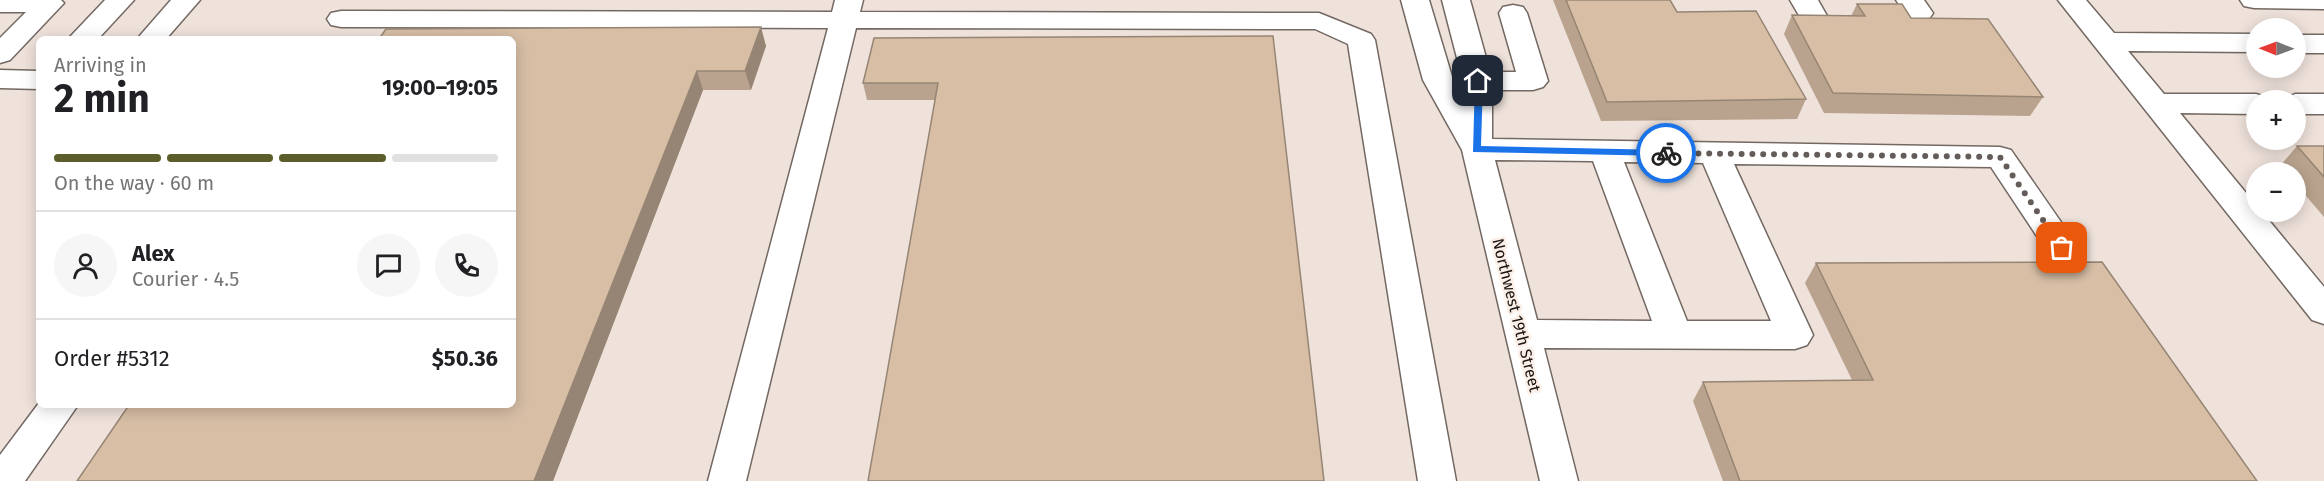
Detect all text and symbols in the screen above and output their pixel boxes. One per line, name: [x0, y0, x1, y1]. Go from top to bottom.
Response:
north arrow: [2246, 18, 2306, 78]
map controls: [2246, 18, 2306, 222]
text: Arriving in: [54, 53, 147, 77]
pin: [1452, 55, 1503, 106]
icon: home: [1461, 64, 1494, 97]
text: 19:00–19:05: [382, 74, 498, 101]
text: 2 min: [54, 76, 150, 122]
button: +: [2246, 90, 2306, 150]
courier: [1636, 123, 1696, 183]
icon: bike: [1650, 137, 1683, 170]
button: −: [2246, 162, 2306, 222]
text: On the way · 60 m: [54, 171, 214, 195]
pin: [2036, 222, 2087, 273]
icon: bag: [2045, 231, 2078, 264]
button: person: [54, 234, 117, 297]
button: chat: [357, 234, 420, 297]
button: phone: [435, 234, 498, 297]
street label: Northwest 19th Street: [1488, 236, 1545, 394]
text: Alex: [132, 240, 175, 267]
text: Courier · 4.5: [132, 267, 239, 291]
text: Order #5312: [54, 345, 170, 372]
text: $50.36: [432, 345, 498, 372]

